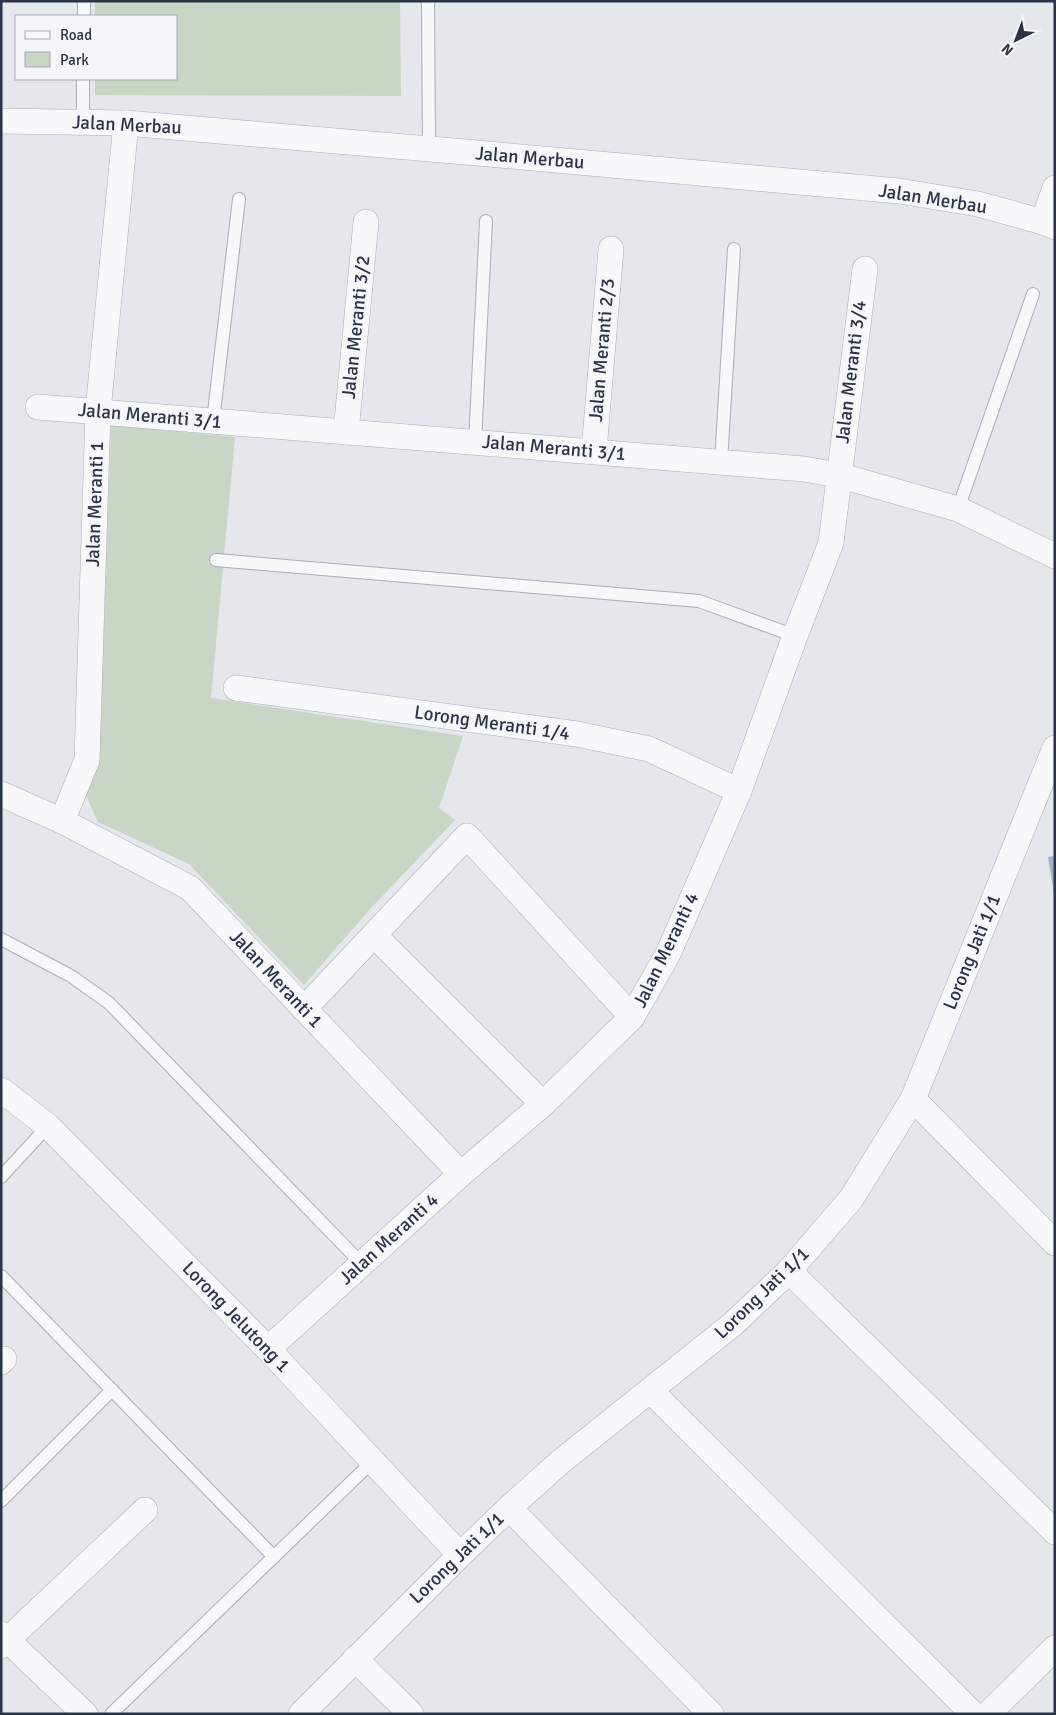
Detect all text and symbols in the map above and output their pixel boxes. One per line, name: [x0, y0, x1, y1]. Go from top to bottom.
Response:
legend: [15, 15, 178, 80]
north arrow: [991, 15, 1041, 65]
text: Road: [60, 26, 92, 44]
text: N: [998, 40, 1017, 59]
text: Park: [60, 51, 89, 69]
street label: Jalan Merbau: [72, 110, 182, 140]
street label: Jalan Merbau: [474, 141, 586, 175]
street label: Jalan Merbau: [877, 179, 989, 219]
street label: Jalan Meranti 3/2: [337, 254, 375, 400]
street label: Jalan Meranti 2/3: [584, 277, 620, 423]
street label: Jalan Meranti 3/4: [830, 299, 872, 445]
street label: Jalan Meranti 3/1: [77, 398, 223, 434]
street label: Jalan Meranti 3/1: [481, 430, 627, 466]
street label: Jalan Meranti 1: [81, 441, 109, 567]
street label: Lorong Meranti 1/4: [413, 700, 571, 746]
street label: Jalan Meranti 4: [628, 888, 704, 1012]
street label: Lorong Jati 1/1: [938, 891, 1006, 1013]
street label: Jalan Meranti 1: [224, 925, 328, 1033]
street label: Jalan Meranti 4: [334, 1188, 444, 1290]
street label: Lorong Jati 1/1: [710, 1242, 814, 1344]
street label: Lorong Jelutong 1: [177, 1256, 295, 1378]
street label: Lorong Jati 1/1: [405, 1507, 509, 1609]

